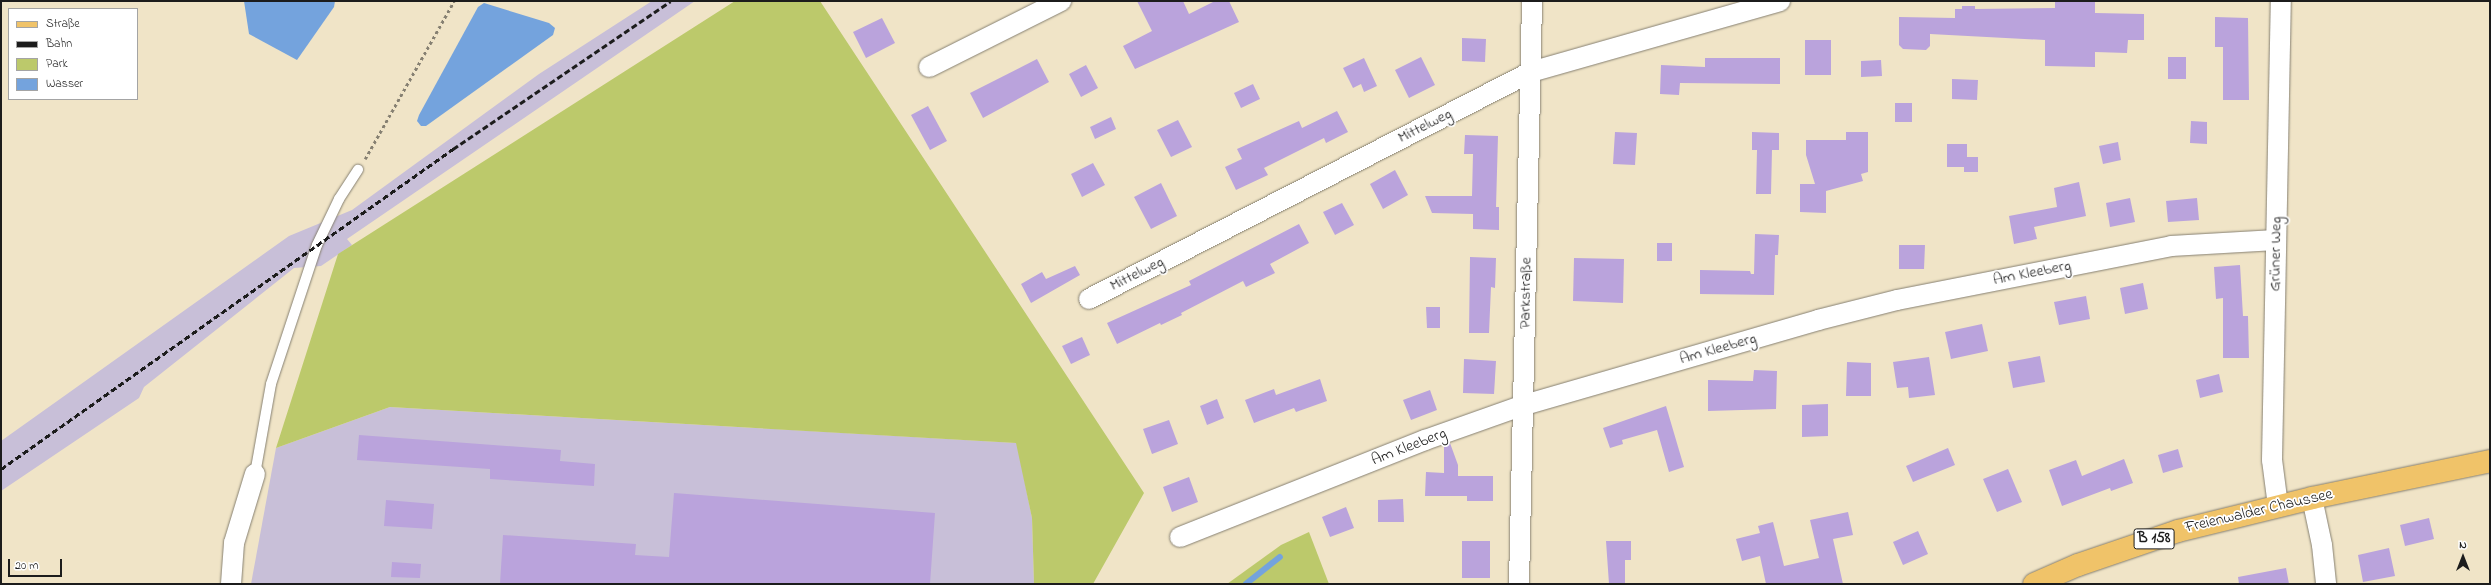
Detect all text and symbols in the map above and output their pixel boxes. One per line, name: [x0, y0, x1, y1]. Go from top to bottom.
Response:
legend: [8, 8, 138, 100]
text: Straße: [46, 15, 80, 33]
text: Bahn: [46, 35, 72, 53]
text: Park: [46, 55, 68, 73]
text: Wasser: [46, 75, 83, 93]
street label: Mittelweg: [1395, 104, 1455, 148]
street label: Grüner Weg: [2266, 216, 2286, 292]
street label: Mittelweg: [1107, 252, 1167, 296]
street label: Am Kleeberg: [1991, 256, 2073, 290]
street label: Parkstraße: [1516, 257, 1536, 329]
street label: Am Kleeberg: [1677, 329, 1759, 369]
street label: Am Kleeberg: [1369, 424, 1449, 470]
street label: Freienwalder Chaussee: [2183, 485, 2335, 537]
road number: B 158: [2133, 526, 2175, 552]
north arrow: [2443, 537, 2483, 577]
text: N: [2459, 537, 2467, 553]
scale bar: [10, 551, 64, 577]
text: 20 m: [15, 557, 38, 575]

